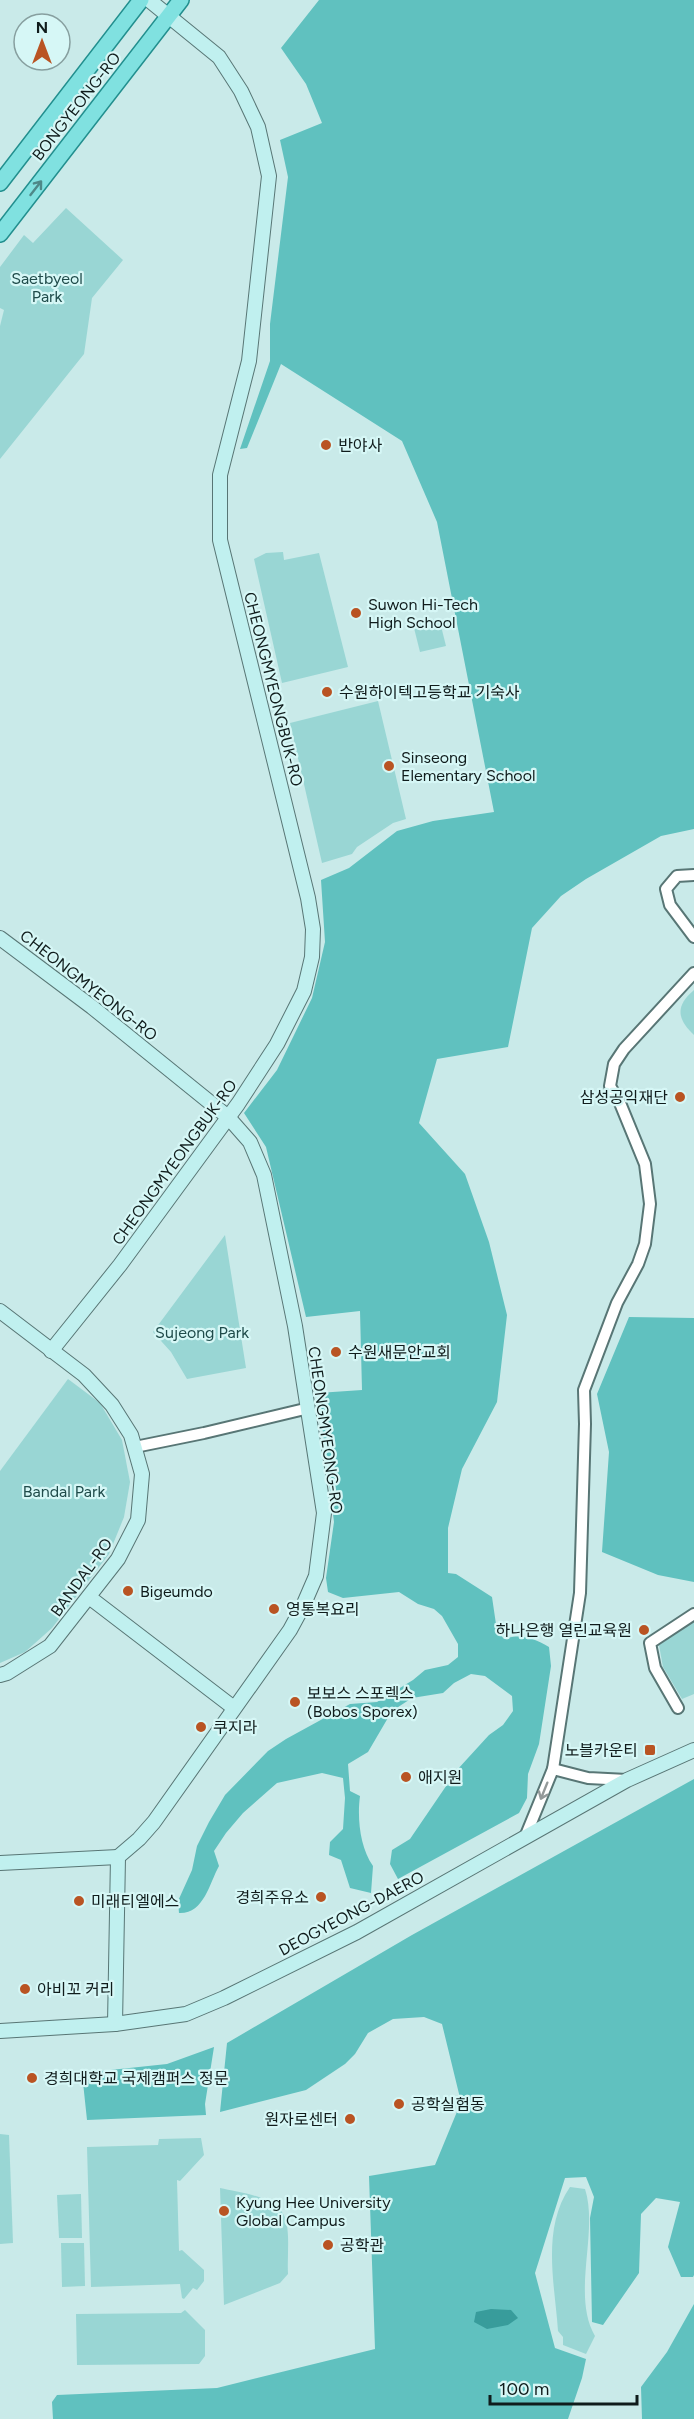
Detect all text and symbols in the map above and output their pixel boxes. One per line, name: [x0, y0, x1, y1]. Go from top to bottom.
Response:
north arrow: [12, 12, 72, 72]
text: N: [36, 18, 48, 37]
street label: BONGYEONG-RO: [28, 48, 124, 164]
one-way arrow: [29, 180, 42, 196]
park label: Saetbyeol Park: [11, 269, 83, 306]
place label: 반야사: [338, 436, 382, 455]
marker: 반야사: [319, 438, 333, 452]
street label: CHEONGMYEONGBUK-RO: [240, 590, 307, 788]
place label: Suwon Hi-Tech High School: [368, 595, 478, 632]
marker: Suwon Hi-Tech High School: [349, 606, 363, 620]
place label: 수원하이텍고등학교 기숙사: [339, 683, 520, 702]
marker: 수원하이텍고등학교 기숙사: [320, 685, 334, 699]
place label: Sinseong Elementary School: [401, 748, 535, 785]
marker: Sinseong Elementary School: [382, 759, 396, 773]
street label: CHEONGMYEONG-RO: [16, 926, 161, 1045]
street label: CHEONGMYEONGBUK-RO: [108, 1076, 241, 1249]
place label: 삼성공익재단: [580, 1088, 668, 1107]
marker: 삼성공익재단: [673, 1090, 687, 1104]
park label: Sujeong Park: [155, 1323, 249, 1342]
place label: 수원새문안교회: [348, 1343, 451, 1362]
street label: CHEONGMYEONG-RO: [304, 1345, 347, 1515]
marker: 수원새문안교회: [329, 1345, 343, 1359]
park label: Bandal Park: [23, 1482, 105, 1501]
street label: BANDAL-RO: [47, 1534, 116, 1620]
place label: Bigeumdo: [140, 1582, 213, 1601]
marker: Bigeumdo: [121, 1584, 135, 1598]
place label: 영통복요리: [286, 1600, 360, 1619]
marker: 영통복요리: [267, 1602, 281, 1616]
place label: 하나은행 열린교육원: [496, 1621, 632, 1640]
marker: 하나은행 열린교육원: [637, 1623, 651, 1637]
place label: 보보스 스포렉스 (Bobos Sporex): [307, 1684, 418, 1721]
marker: 보보스 스포렉스 (Bobos Sporex): [288, 1695, 302, 1709]
place label: 쿠지라: [213, 1718, 257, 1737]
marker: 쿠지라: [194, 1720, 208, 1734]
place label: 노블카운티: [564, 1741, 638, 1760]
marker: 노블카운티: [643, 1743, 657, 1757]
place label: 애지원: [418, 1768, 462, 1787]
marker: 애지원: [399, 1770, 413, 1784]
one-way arrow: [538, 1782, 549, 1800]
street label: DEOGYEONG-DAERO: [275, 1867, 427, 1960]
place label: 경희주유소: [235, 1888, 309, 1907]
marker: 경희주유소: [314, 1890, 328, 1904]
place label: 미래티엘에스: [91, 1892, 179, 1911]
marker: 미래티엘에스: [72, 1894, 86, 1908]
place label: 아비꼬 커리: [37, 1980, 115, 1999]
marker: 아비꼬 커리: [18, 1982, 32, 1996]
place label: 경희대학교 국제캠퍼스 정문: [44, 2069, 229, 2088]
marker: 경희대학교 국제캠퍼스 정문: [25, 2071, 39, 2085]
place label: 공학실험동: [411, 2095, 485, 2114]
marker: 공학실험동: [392, 2097, 406, 2111]
place label: 원자로센터: [264, 2110, 338, 2129]
marker: 원자로센터: [343, 2112, 357, 2126]
place label: Kyung Hee University Global Campus: [236, 2193, 391, 2230]
marker: Kyung Hee University Global Campus: [217, 2204, 231, 2218]
place label: 공학관: [340, 2236, 384, 2255]
marker: 공학관: [321, 2238, 335, 2252]
scale bar: [490, 2368, 637, 2406]
text: 100 m: [499, 2378, 549, 2400]

